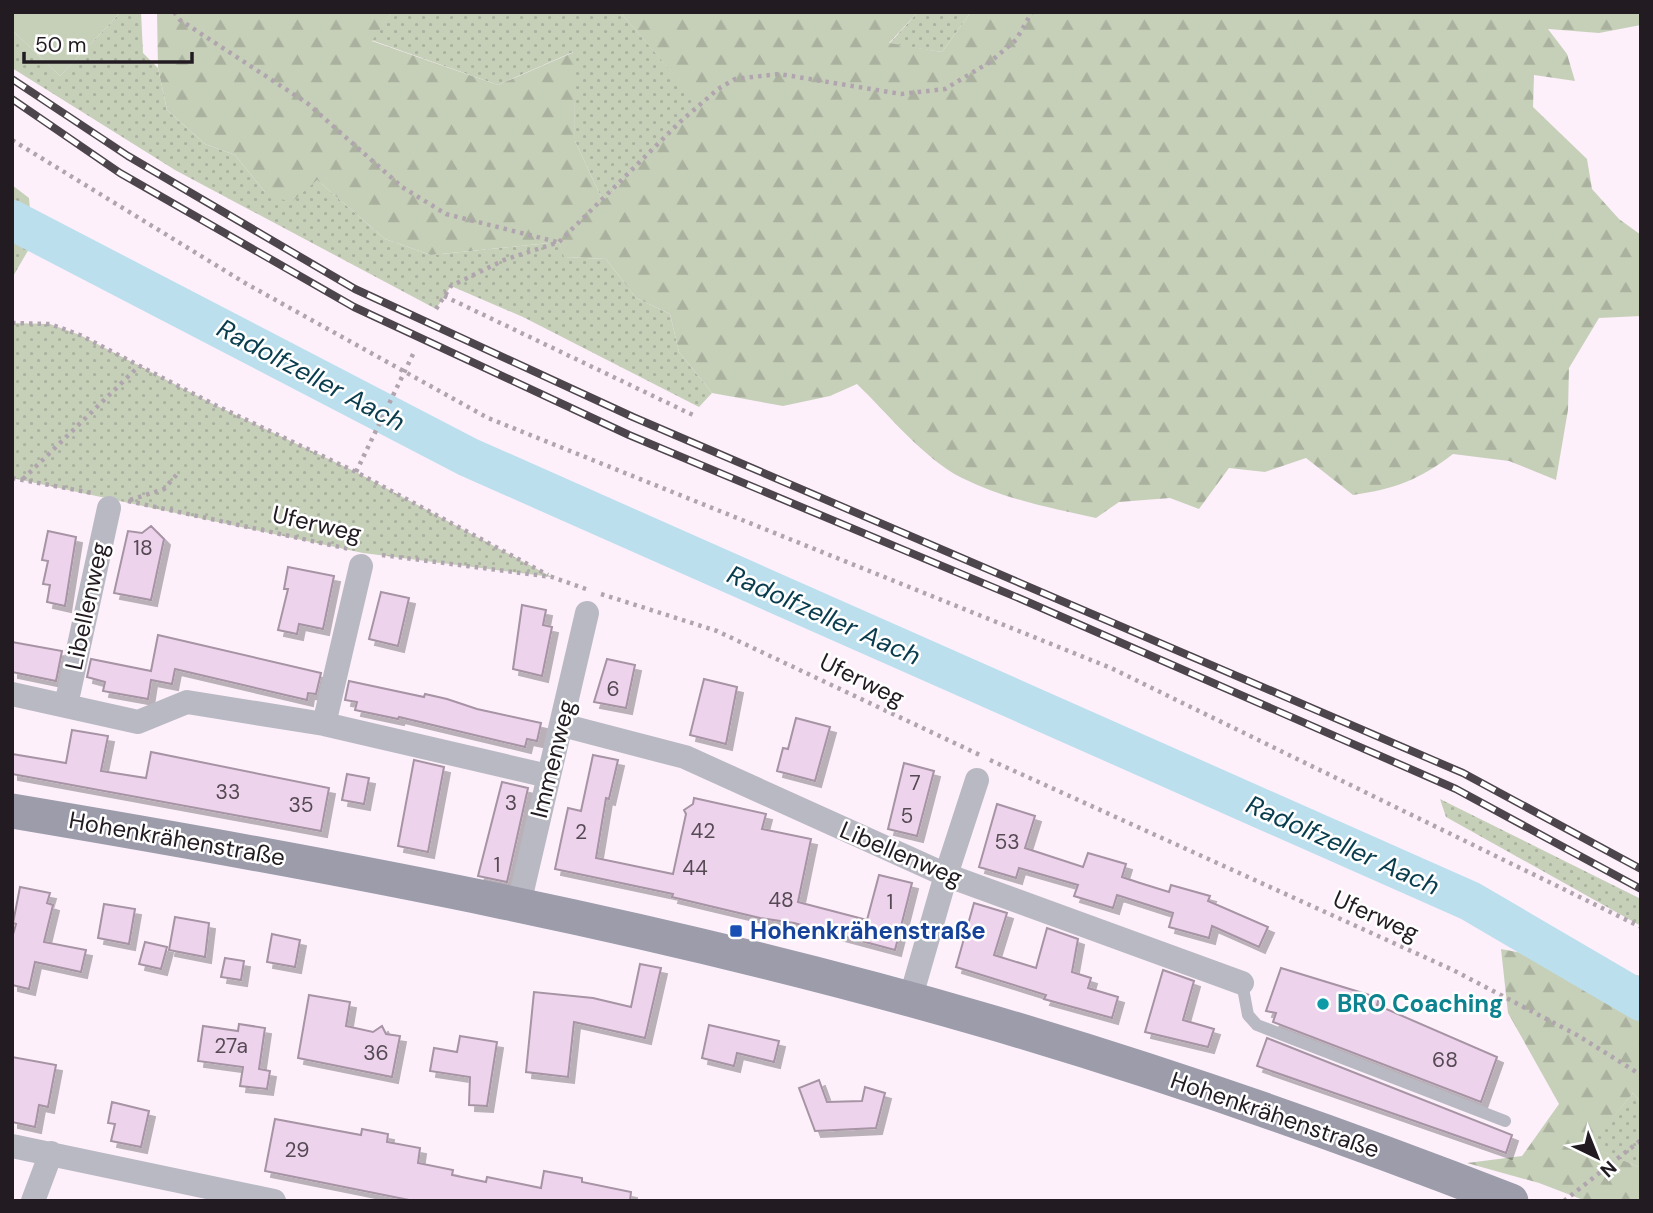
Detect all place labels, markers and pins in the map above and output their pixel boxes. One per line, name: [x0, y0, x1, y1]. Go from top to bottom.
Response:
place label: Hohenkrähenstraße: [750, 915, 986, 946]
marker: Hohenkrähenstraße: [728, 923, 744, 939]
place label: BRO Coaching: [1337, 988, 1503, 1019]
marker: BRO Coaching: [1315, 996, 1331, 1012]

